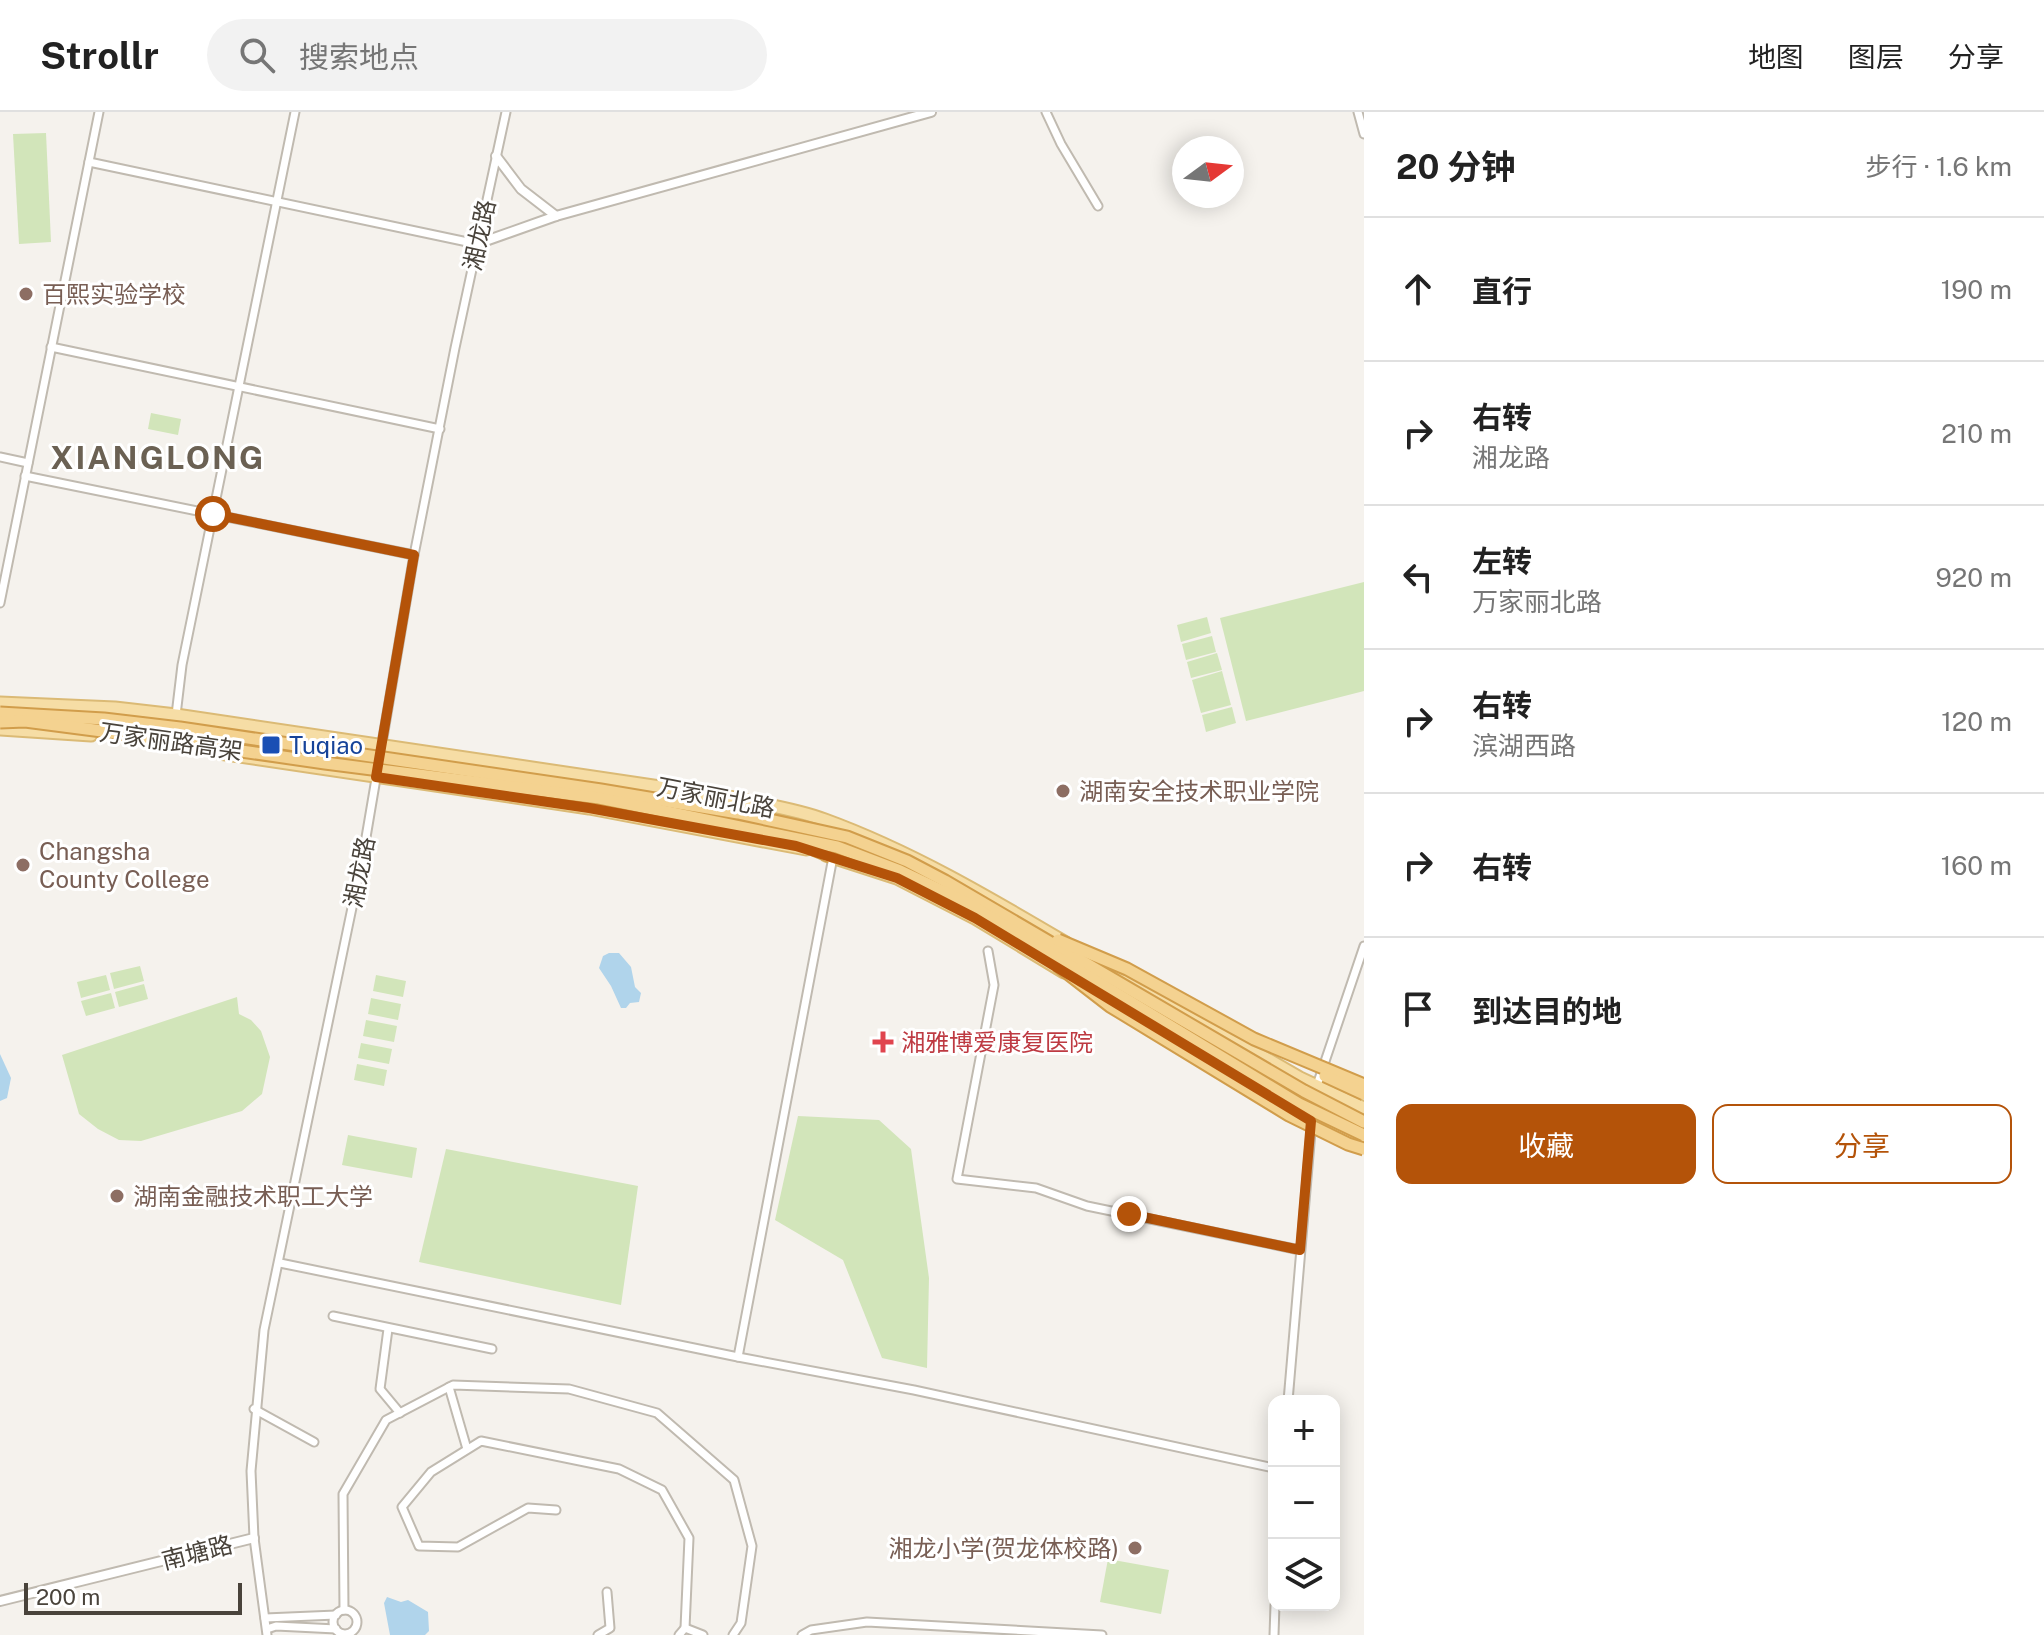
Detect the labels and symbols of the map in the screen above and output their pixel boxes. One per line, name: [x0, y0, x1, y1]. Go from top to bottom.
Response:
north arrow: [1172, 136, 1244, 208]
street label: 湘龙路: [458, 197, 500, 273]
place label: 百熙实验学校: [42, 280, 186, 308]
marker: 百熙实验学校: [17, 285, 35, 303]
district label: XIANGLONG: [51, 439, 265, 476]
route start: [195, 496, 231, 532]
street label: 万家丽路高架: [98, 717, 244, 765]
place label: Tuqiao: [289, 731, 363, 759]
marker: Tuqiao: [260, 734, 282, 756]
street label: 万家丽北路: [654, 772, 778, 822]
place label: 湖南安全技术职业学院: [1079, 777, 1319, 805]
marker: 湖南安全技术职业学院: [1054, 782, 1072, 800]
street label: 湘龙路: [338, 834, 380, 910]
place label: Changsha County College: [39, 837, 210, 893]
marker: Changsha County College: [14, 856, 32, 874]
place label: 湘雅博爱康复医院: [901, 1028, 1093, 1056]
marker: 湘雅博爱康复医院: [872, 1031, 894, 1053]
place label: 湖南金融技术职工大学: [133, 1182, 373, 1210]
marker: 湖南金融技术职工大学: [108, 1187, 126, 1205]
route end: [1111, 1196, 1147, 1232]
street label: 南塘路: [159, 1530, 235, 1574]
place label: 湘龙小学(贺龙体校路): [888, 1534, 1119, 1562]
marker: 湘龙小学(贺龙体校路): [1126, 1539, 1144, 1557]
scale bar: [24, 1579, 242, 1615]

